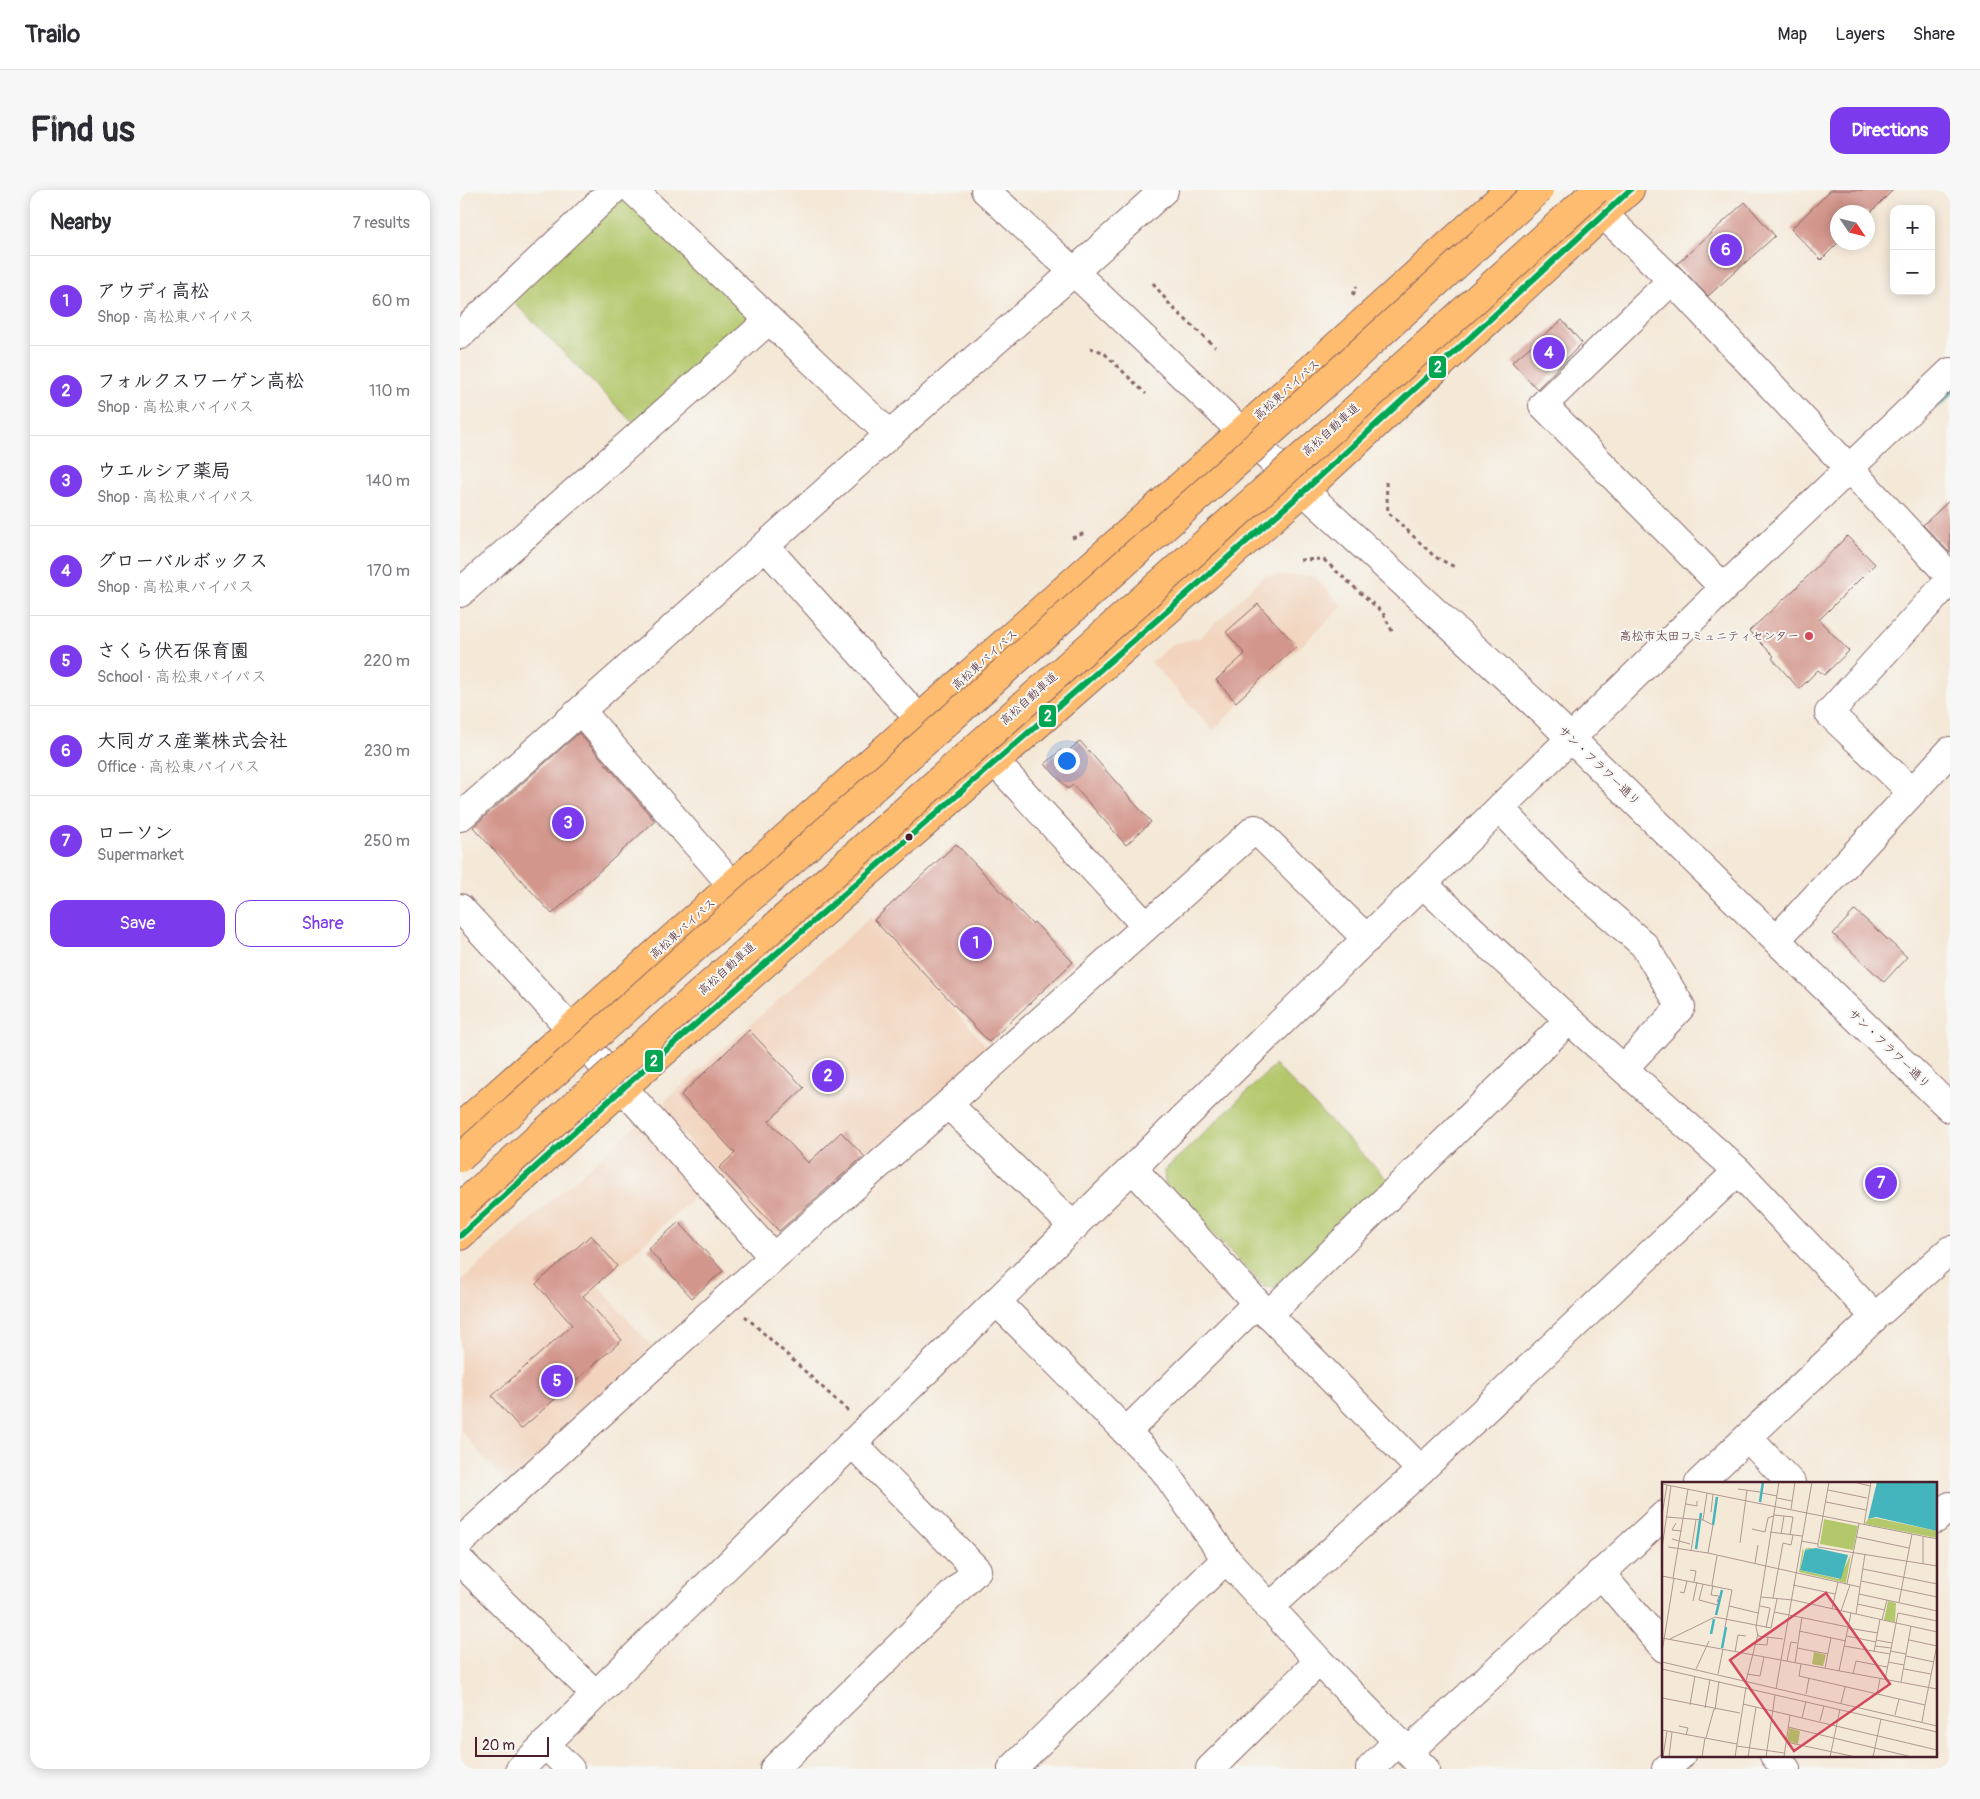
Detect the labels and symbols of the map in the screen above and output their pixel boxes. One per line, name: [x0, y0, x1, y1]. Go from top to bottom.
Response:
north arrow: [1830, 205, 1875, 250]
pin: 6: [1710, 231, 1742, 269]
pin: 4: [1533, 334, 1565, 372]
line badge: 2: [1428, 355, 1447, 379]
street label: 高松東バイパス: [1251, 356, 1323, 424]
text: 2: [1434, 359, 1442, 376]
street label: 高松自動車道: [1299, 400, 1363, 460]
street label: 高松東バイパス: [949, 626, 1021, 694]
place label: 高松市太田コミュニティセンター: [1619, 629, 1799, 644]
marker: 高松市太田コミュニティセンター: [1803, 630, 1815, 642]
street label: 高松自動車道: [997, 669, 1061, 729]
line badge: 2: [1038, 704, 1057, 728]
text: 2: [1044, 708, 1052, 725]
street label: サン・フラワー通り: [1555, 723, 1643, 809]
your location: [1054, 748, 1080, 774]
pin: 3: [552, 804, 584, 842]
unlabelled marker: [904, 832, 914, 842]
street label: 高松東バイパス: [647, 895, 719, 963]
pin: 1: [960, 924, 992, 962]
street label: 高松自動車道: [695, 939, 759, 999]
street label: サン・フラワー通り: [1845, 1006, 1933, 1092]
line badge: 2: [644, 1049, 664, 1073]
text: 2: [650, 1053, 658, 1070]
pin: 2: [812, 1057, 844, 1095]
pin: 7: [1865, 1164, 1897, 1202]
pin: 5: [541, 1362, 573, 1400]
inset map: [1662, 1482, 1938, 1756]
scale bar: [475, 1734, 549, 1757]

